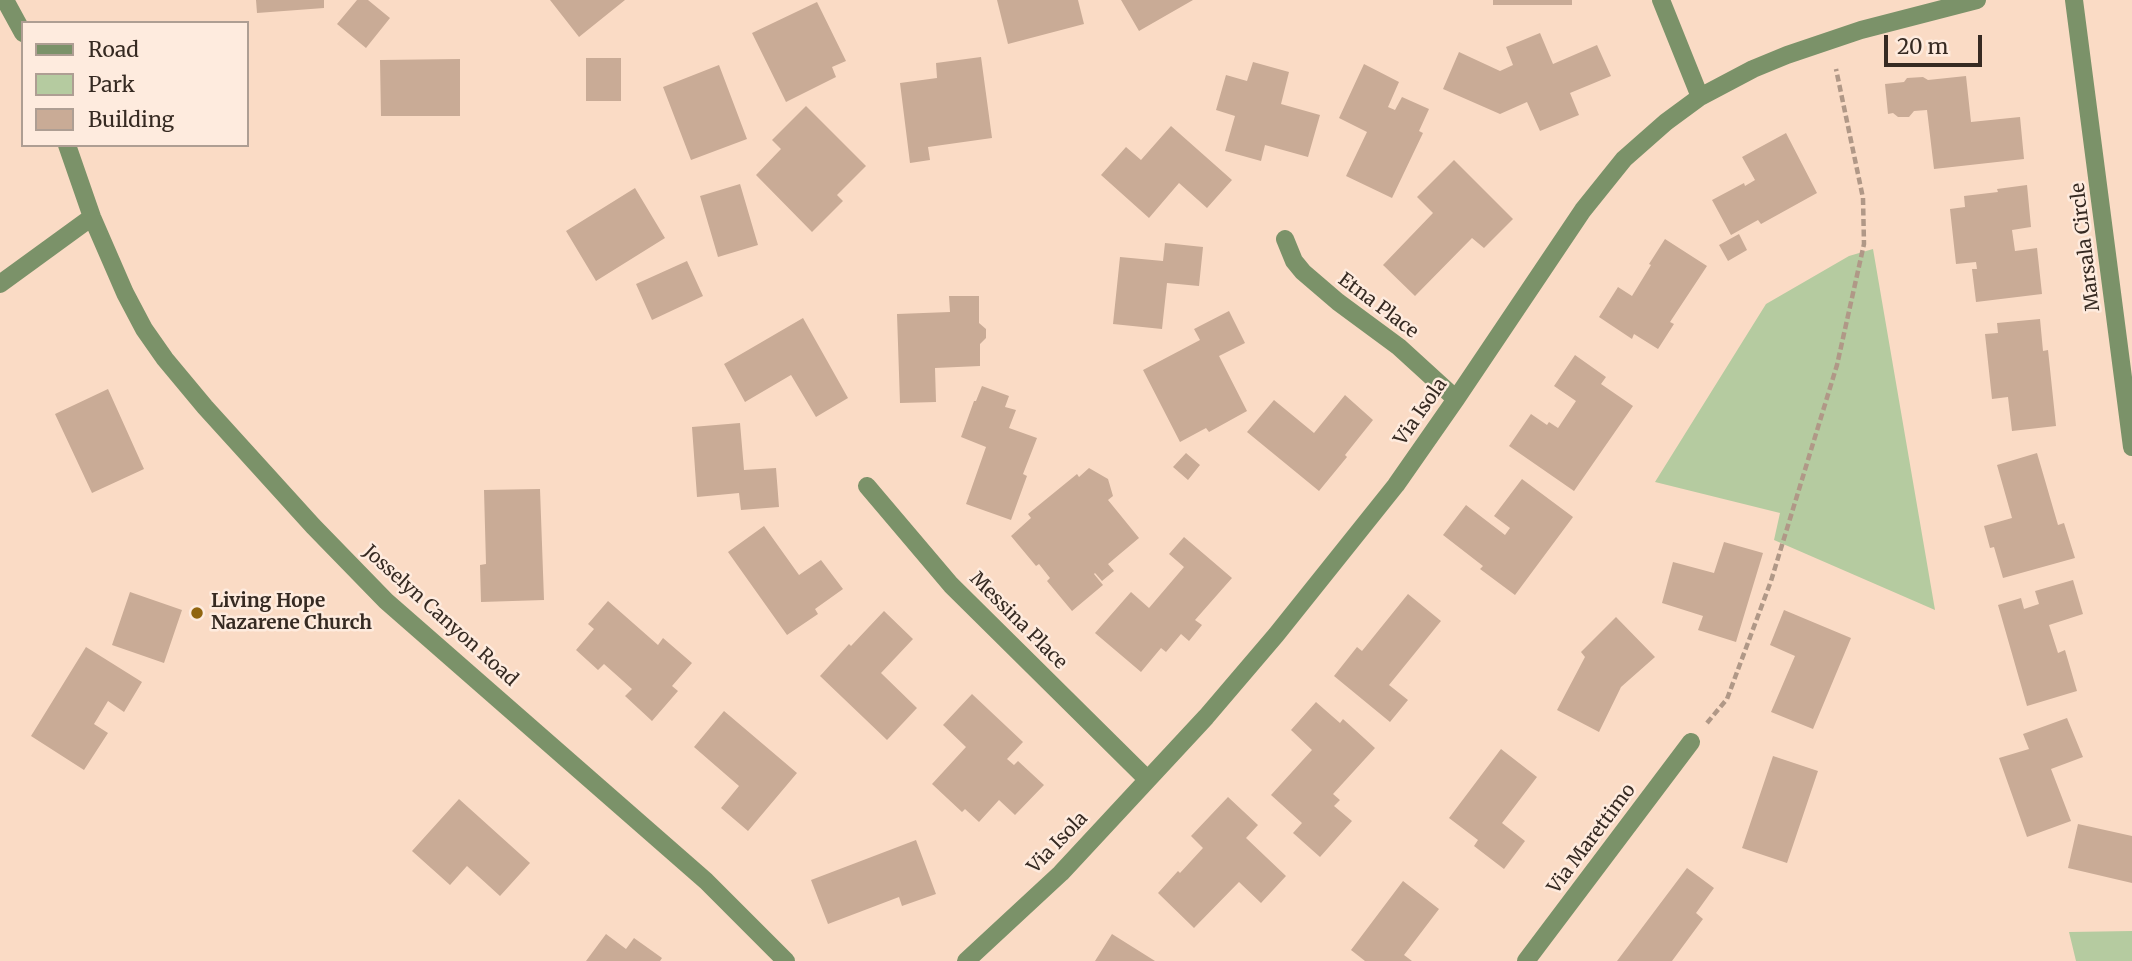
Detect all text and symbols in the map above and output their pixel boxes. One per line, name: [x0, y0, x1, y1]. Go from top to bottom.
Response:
legend: [21, 21, 248, 147]
scale bar: [1887, 21, 1985, 65]
text: 20 m: [1897, 33, 1948, 60]
text: Road: [88, 36, 139, 63]
text: Park: [88, 71, 135, 98]
text: Building: [88, 106, 174, 133]
street label: Marsala Circle: [2067, 181, 2105, 313]
street label: Etna Place: [1333, 269, 1423, 343]
street label: Via Isola: [1390, 374, 1452, 450]
street label: Josselyn Canyon Road: [358, 541, 522, 691]
street label: Messina Place: [965, 568, 1071, 674]
place label: Living Hope Nazarene Church: [211, 591, 372, 635]
marker: Living Hope Nazarene Church: [189, 605, 205, 621]
street label: Via Marettimo: [1543, 780, 1641, 898]
street label: Via Isola: [1023, 808, 1093, 878]

